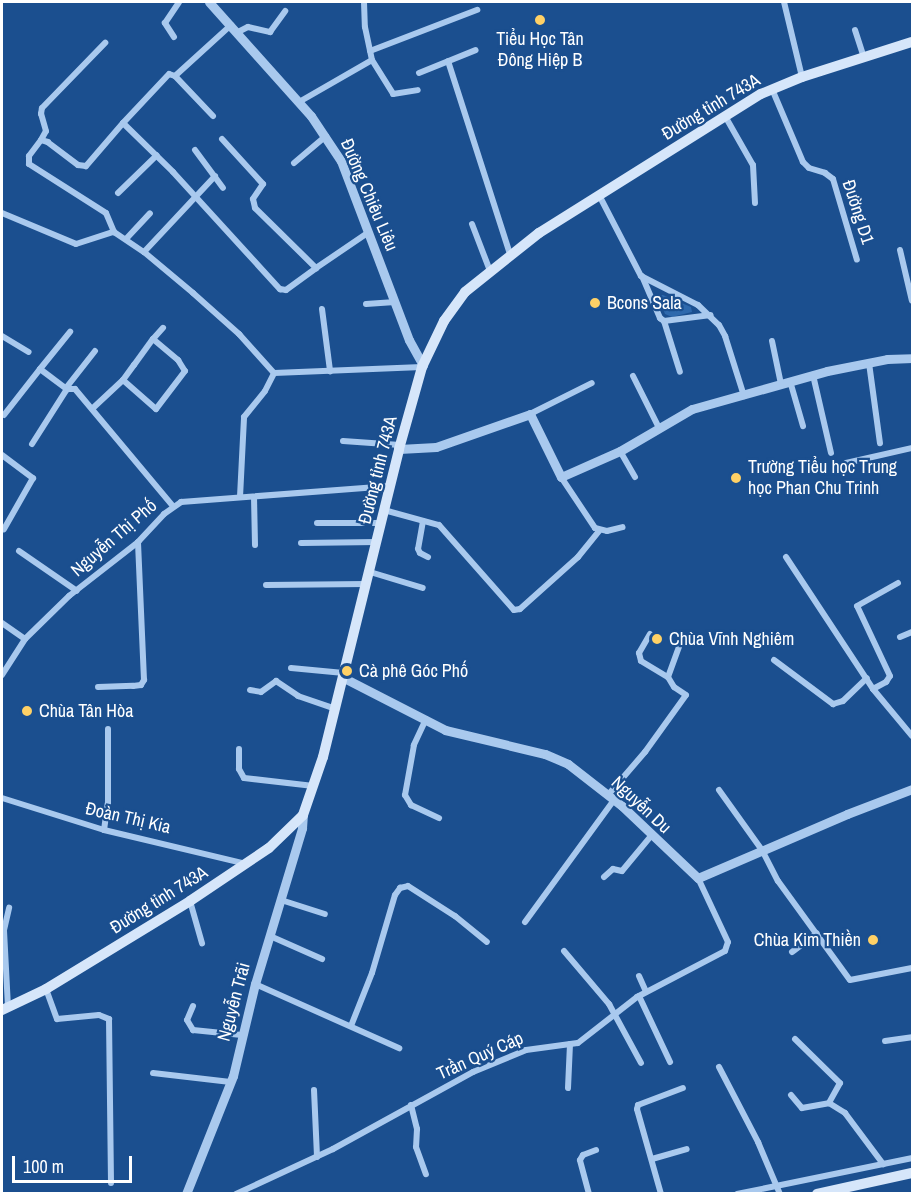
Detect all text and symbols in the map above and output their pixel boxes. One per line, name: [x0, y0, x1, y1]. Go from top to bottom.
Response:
marker: Tiểu Học Tân Đông Hiệp B: [533, 13, 547, 27]
place label: Tiểu Học Tân Đông Hiệp B: [496, 29, 584, 72]
street label: Đường tỉnh 743A: [658, 69, 764, 145]
street label: Đường Chiêu Liêu: [336, 136, 402, 254]
street label: Đường D1: [837, 177, 879, 247]
place label: Bcons Sala: [607, 292, 682, 314]
marker: Bcons Sala: [588, 296, 602, 310]
street label: Đường tỉnh 743A: [354, 414, 402, 526]
place label: Trường Tiểu học Trung học Phan Chu Trinh: [748, 457, 898, 500]
marker: Trường Tiểu học Trung học Phan Chu Trinh: [729, 471, 743, 485]
street label: Nguyễn Thị Phố: [67, 495, 161, 581]
place label: Chùa Vĩnh Nghiêm: [669, 628, 794, 650]
marker: Chùa Vĩnh Nghiêm: [650, 632, 664, 646]
place label: Cà phê Góc Phố: [359, 660, 468, 682]
marker: Cà phê Góc Phố: [340, 664, 354, 678]
place label: Chùa Tân Hòa: [39, 700, 134, 722]
marker: Chùa Tân Hòa: [20, 704, 34, 718]
street label: Nguyễn Du: [607, 772, 675, 838]
street label: Đoàn Thị Kia: [83, 798, 173, 838]
street label: Đường tỉnh 743A: [106, 861, 212, 939]
place label: Chùa Kim Thiền: [754, 929, 861, 951]
marker: Chùa Kim Thiền: [866, 933, 880, 947]
street label: Nguyễn Trãi: [213, 960, 255, 1044]
street label: Trần Quý Cáp: [434, 1027, 526, 1085]
scale bar: [15, 1144, 135, 1182]
text: 100 m: [23, 1154, 64, 1179]

